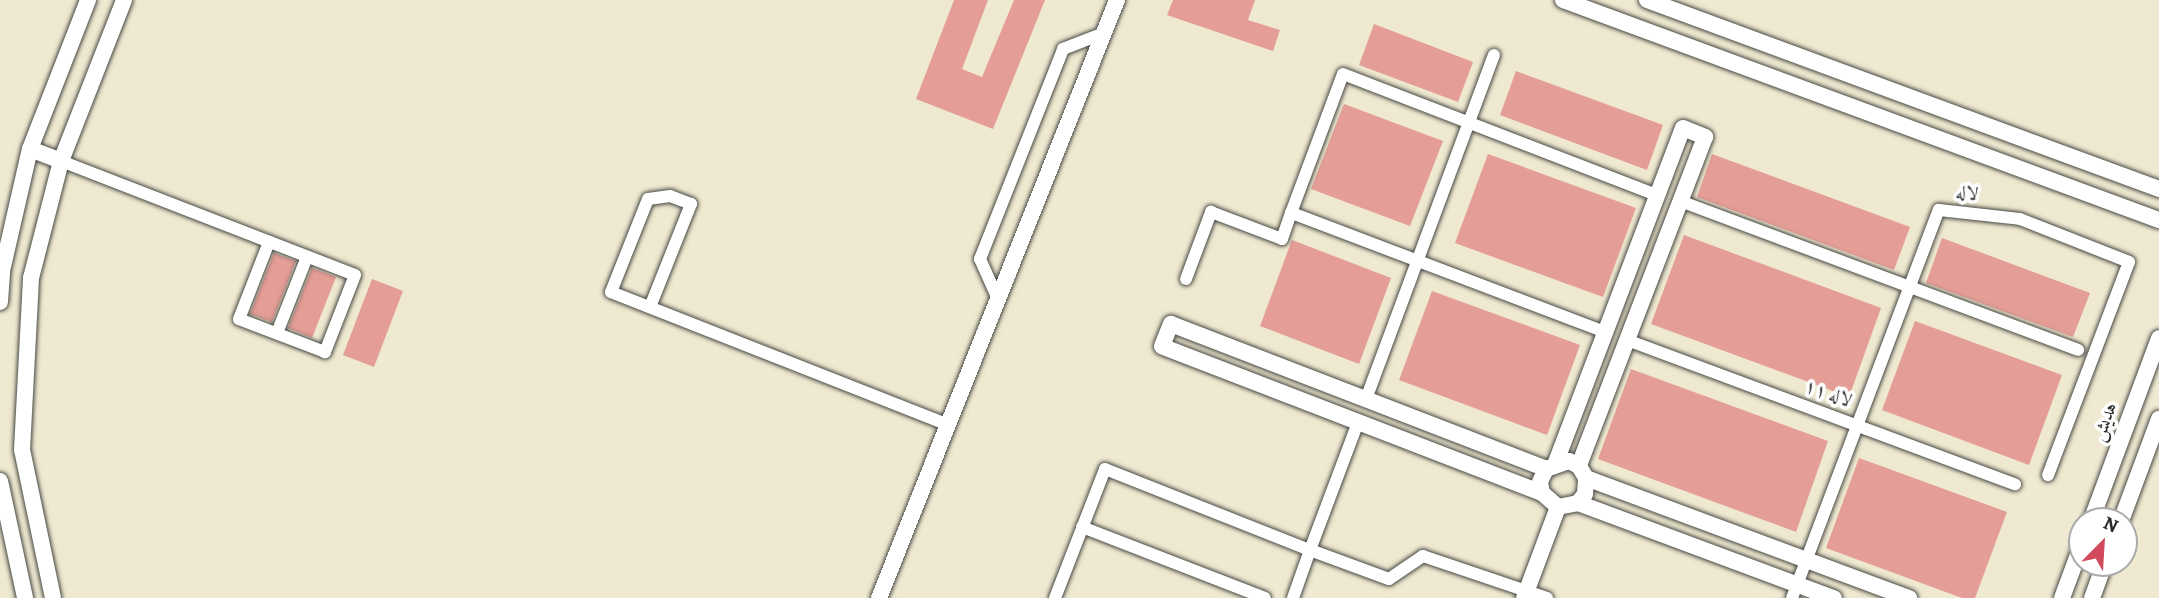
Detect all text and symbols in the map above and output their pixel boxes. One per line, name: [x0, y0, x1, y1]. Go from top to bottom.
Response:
street label: لاله: [1955, 181, 1979, 207]
street label: لاله ۱۱: [1801, 375, 1855, 413]
street label: هدیش: [2087, 399, 2123, 445]
north arrow: [2068, 507, 2138, 577]
text: N: [2099, 510, 2122, 539]

